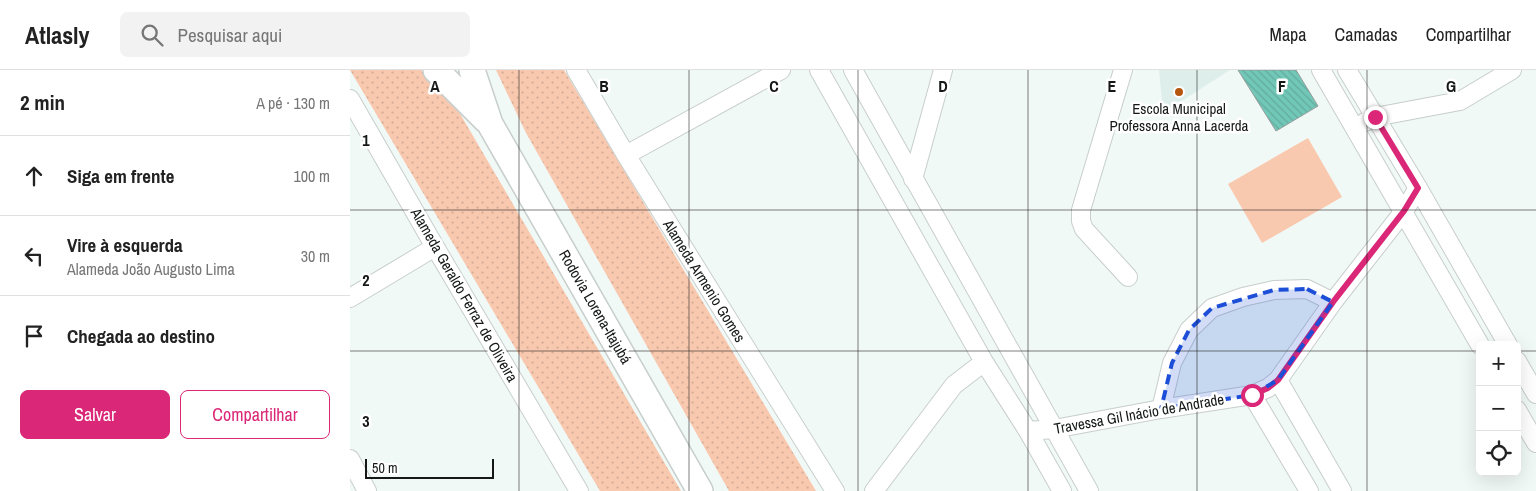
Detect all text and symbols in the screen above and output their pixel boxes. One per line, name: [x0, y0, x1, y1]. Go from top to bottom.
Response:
search box: [120, 12, 470, 57]
text: Atlasly: [25, 19, 90, 51]
icon: search: [138, 21, 166, 49]
text: Pesquisar aqui: [178, 22, 282, 48]
text: Mapa: [1270, 22, 1307, 47]
text: Camadas: [1335, 22, 1398, 47]
text: Compartilhar: [1426, 22, 1511, 47]
text: A: [430, 75, 440, 97]
text: B: [599, 75, 609, 97]
text: C: [769, 75, 779, 97]
text: D: [938, 75, 948, 97]
text: E: [1108, 75, 1117, 97]
text: F: [1278, 75, 1286, 97]
text: G: [1446, 75, 1456, 97]
marker: Escola Municipal Professora Anna Lacerda: [1173, 86, 1185, 98]
text: 2 min: [20, 88, 65, 117]
text: A pé · 130 m: [256, 92, 330, 114]
place label: Escola Municipal Professora Anna Lacerda: [1110, 98, 1249, 136]
route end: [1364, 106, 1387, 129]
text: 1: [362, 129, 370, 151]
icon: ahead: [20, 162, 48, 190]
text: Siga em frente: [67, 163, 174, 189]
text: 100 m: [294, 165, 330, 187]
street label: Alameda Geraldo Ferraz de Oliveira: [405, 203, 523, 386]
street label: Alameda Armenio Gomes: [658, 215, 751, 346]
text: Vire à esquerda: [67, 232, 183, 258]
icon: left: [20, 242, 48, 270]
text: 30 m: [301, 245, 330, 267]
street label: Rodovia Lorena-Itajubá: [554, 246, 637, 368]
text: Alameda João Augusto Lima: [67, 258, 235, 280]
text: 2: [362, 269, 370, 291]
icon: arrive: [20, 322, 48, 350]
text: Chegada ao destino: [67, 323, 215, 349]
map controls: [1476, 341, 1521, 476]
button: +: [1476, 341, 1521, 386]
route start: [1241, 384, 1264, 407]
button: −: [1476, 386, 1521, 431]
street label: Travessa Gil Inácio de Andrade: [1052, 388, 1226, 439]
button: Salvar: [20, 390, 170, 439]
button: Compartilhar: [180, 390, 330, 439]
text: 3: [362, 410, 370, 432]
button: locate: [1476, 431, 1521, 476]
scale bar: [365, 456, 494, 479]
text: 50 m: [372, 459, 398, 477]

